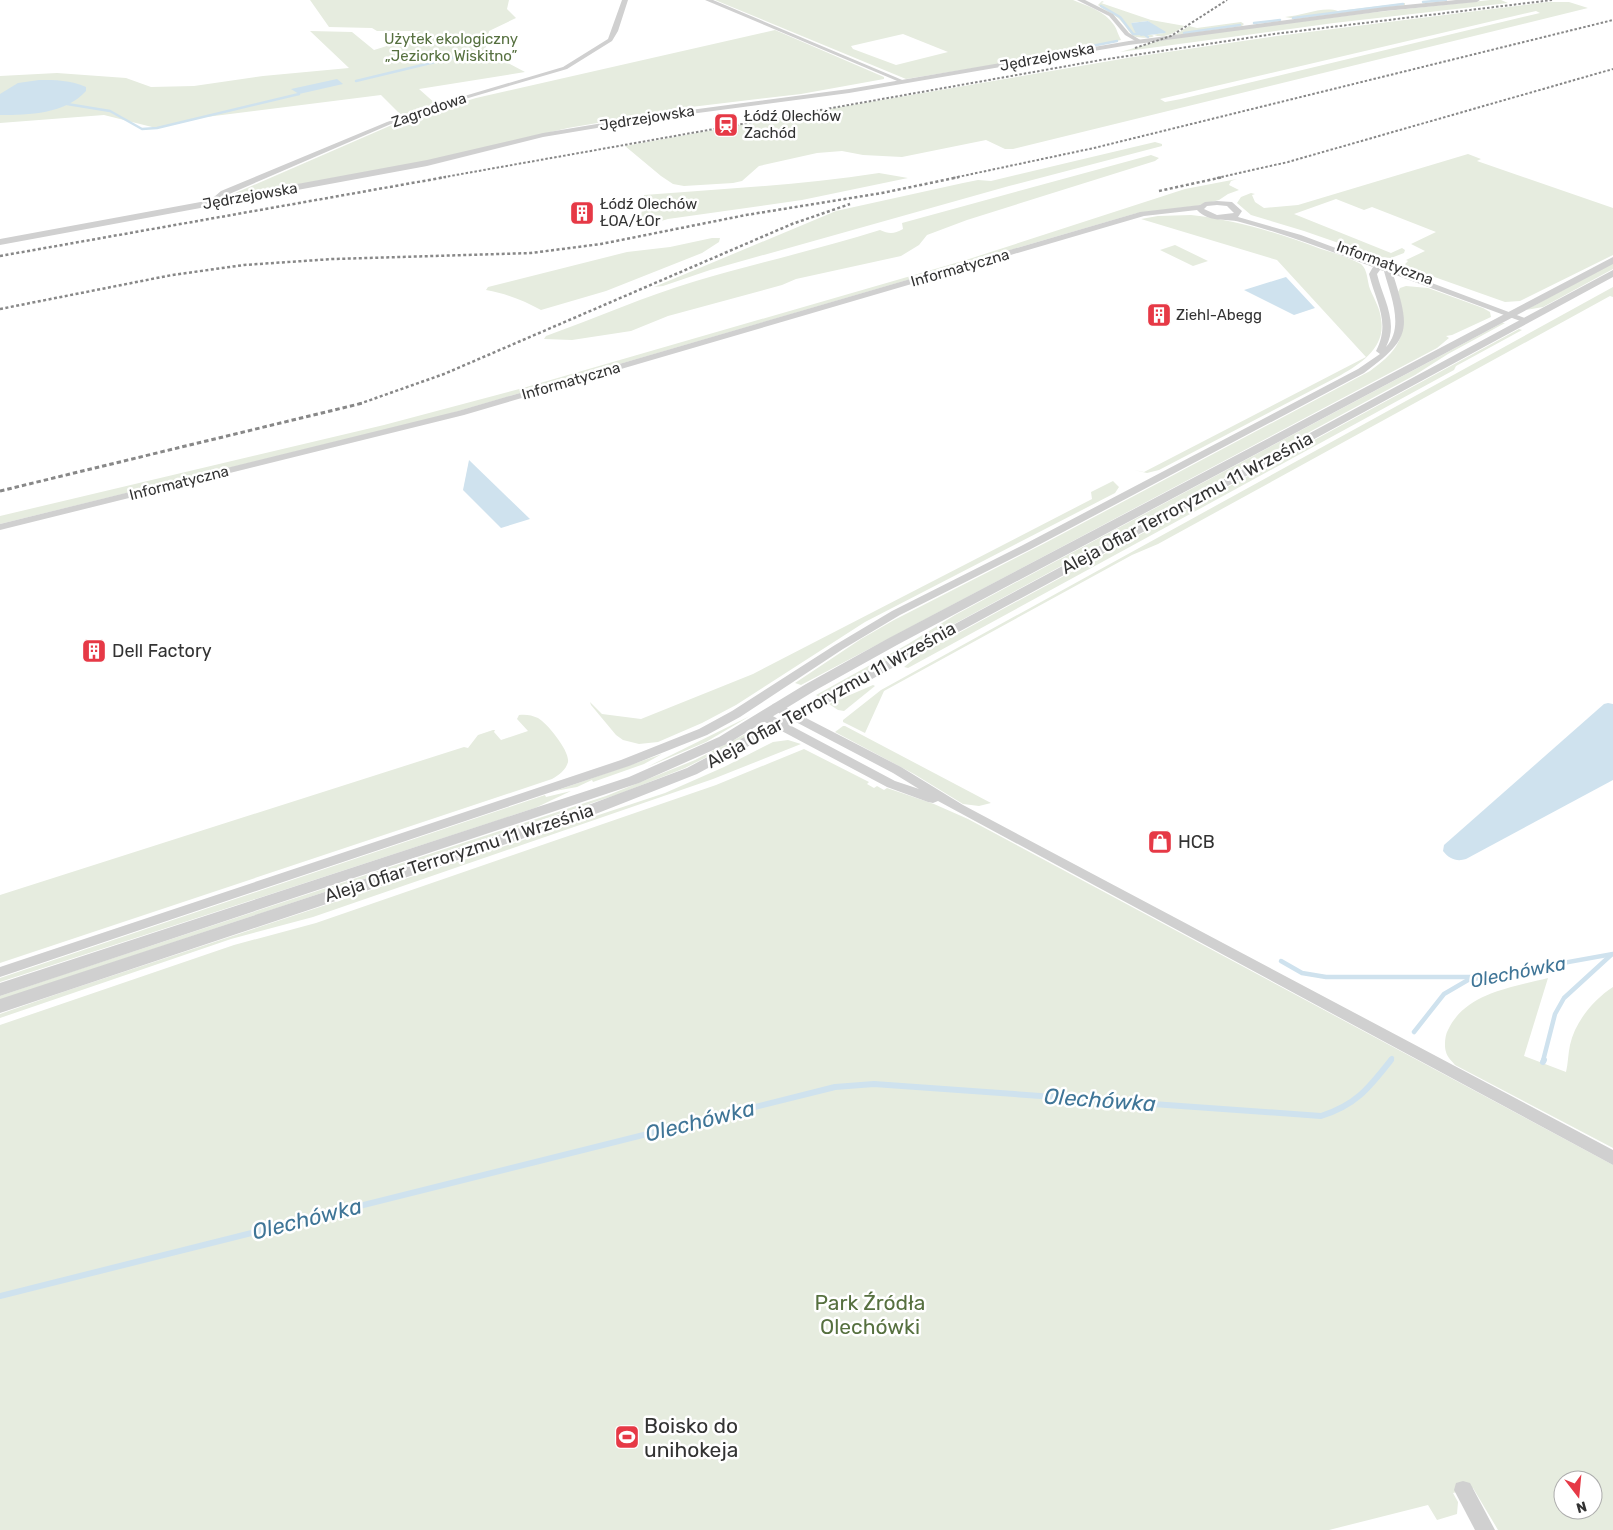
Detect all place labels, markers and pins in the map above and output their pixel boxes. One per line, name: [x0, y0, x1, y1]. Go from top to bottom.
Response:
place label: Łódź Olechów Zachód: [744, 107, 841, 142]
station icon: Łódź Olechów Zachód: [713, 112, 739, 138]
place label: Łódź Olechów ŁOA/ŁOr: [600, 195, 697, 230]
building icon: Łódź Olechów ŁOA/ŁOr: [569, 200, 595, 226]
building icon: Ziehl-Abegg: [1146, 302, 1172, 328]
place label: Ziehl-Abegg: [1176, 306, 1262, 324]
building icon: Dell Factory: [81, 638, 107, 664]
place label: Dell Factory: [112, 640, 212, 662]
shop icon: HCB: [1147, 829, 1173, 855]
place label: HCB: [1178, 831, 1215, 853]
place label: Boisko do unihokeja: [644, 1413, 738, 1462]
sports icon: Boisko do unihokeja: [614, 1424, 640, 1450]

